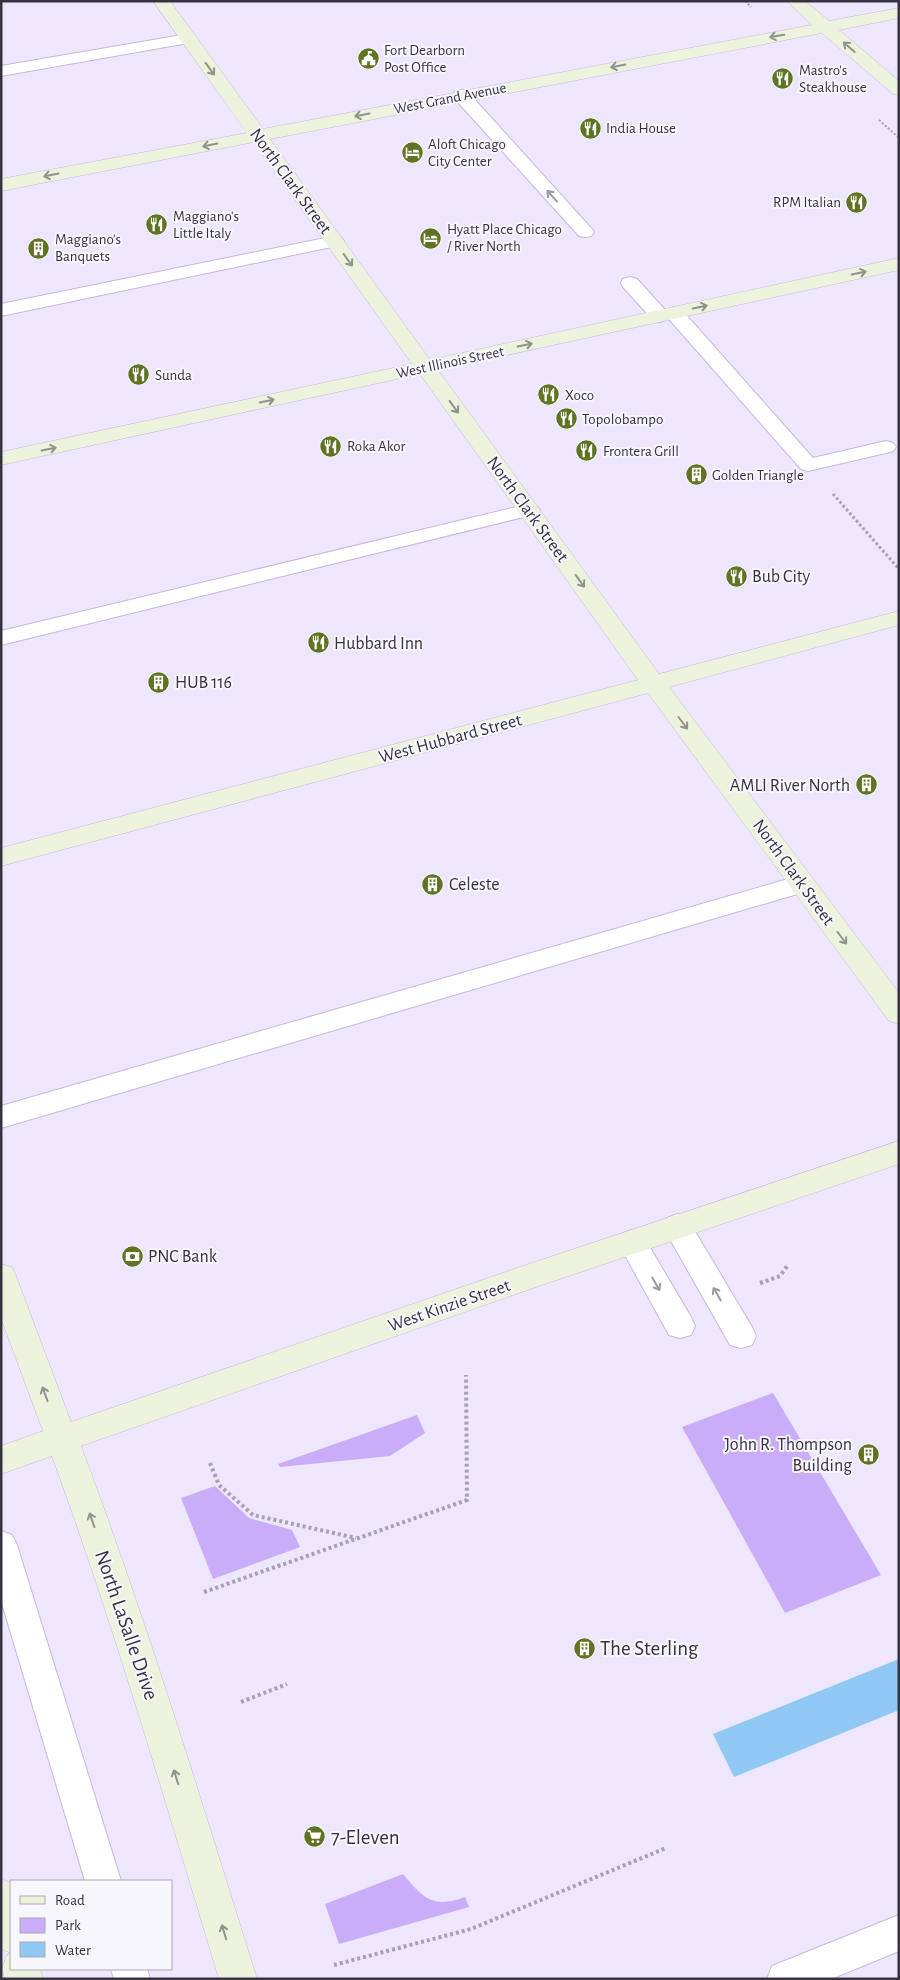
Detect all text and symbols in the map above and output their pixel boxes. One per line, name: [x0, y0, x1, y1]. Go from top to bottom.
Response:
one-way arrow: [770, 32, 786, 42]
one-way arrow: [842, 42, 855, 53]
place label: Fort Dearborn Post Office: [384, 43, 465, 75]
public building icon: Fort Dearborn Post Office: [356, 47, 380, 71]
one-way arrow: [205, 62, 215, 76]
one-way arrow: [610, 62, 626, 72]
place label: Mastro's Steakhouse: [799, 63, 867, 95]
restaurant icon: Mastro's Steakhouse: [771, 67, 795, 91]
street label: West Grand Avenue: [393, 80, 508, 117]
one-way arrow: [354, 111, 370, 120]
restaurant icon: India House: [578, 116, 602, 140]
place label: India House: [606, 121, 676, 136]
street label: North Clark Street: [246, 125, 335, 238]
place label: Aloft Chicago City Center: [428, 137, 506, 169]
one-way arrow: [203, 140, 219, 150]
hotel icon: Aloft Chicago City Center: [400, 141, 424, 165]
one-way arrow: [43, 171, 59, 181]
one-way arrow: [546, 190, 558, 203]
restaurant icon: RPM Italian: [845, 190, 869, 214]
place label: RPM Italian: [773, 195, 841, 210]
place label: Maggiano's Little Italy: [173, 209, 239, 241]
restaurant icon: Maggiano's Little Italy: [145, 213, 169, 237]
place label: Hyatt Place Chicago / River North: [447, 222, 562, 254]
hotel icon: Hyatt Place Chicago / River North: [419, 226, 443, 250]
place label: Maggiano's Banquets: [55, 232, 121, 264]
building icon: Maggiano's Banquets: [27, 236, 51, 260]
one-way arrow: [343, 253, 354, 266]
one-way arrow: [851, 268, 867, 277]
one-way arrow: [692, 302, 708, 311]
one-way arrow: [516, 340, 532, 350]
street label: West Illinois Street: [395, 344, 505, 381]
restaurant icon: Sunda: [127, 363, 151, 387]
place label: Sunda: [155, 368, 192, 383]
restaurant icon: Xoco: [537, 383, 561, 407]
place label: Xoco: [565, 388, 594, 403]
one-way arrow: [258, 396, 274, 406]
one-way arrow: [449, 400, 459, 414]
restaurant icon: Topolobampo: [554, 407, 578, 431]
place label: Topolobampo: [582, 412, 663, 427]
restaurant icon: Roka Akor: [319, 434, 343, 458]
place label: Roka Akor: [347, 439, 406, 454]
restaurant icon: Frontera Grill: [575, 439, 599, 463]
one-way arrow: [40, 443, 56, 453]
place label: Frontera Grill: [603, 444, 679, 459]
street label: North Clark Street: [483, 453, 572, 566]
building icon: Golden Triangle: [684, 463, 708, 487]
place label: Golden Triangle: [712, 468, 804, 483]
restaurant icon: Bub City: [724, 564, 748, 588]
place label: Bub City: [752, 568, 811, 586]
one-way arrow: [575, 574, 585, 588]
restaurant icon: Hubbard Inn: [306, 631, 330, 655]
place label: Hubbard Inn: [334, 635, 423, 653]
building icon: HUB 116: [147, 670, 171, 694]
place label: HUB 116: [175, 674, 232, 692]
street label: West Hubbard Street: [377, 711, 524, 767]
one-way arrow: [678, 716, 688, 730]
building icon: AMLI River North: [854, 773, 878, 797]
place label: AMLI River North: [730, 777, 850, 795]
street label: North Clark Street: [749, 816, 838, 929]
building icon: Celeste: [421, 872, 445, 896]
place label: Celeste: [449, 876, 500, 894]
one-way arrow: [837, 931, 848, 944]
bank icon: PNC Bank: [120, 1244, 144, 1268]
place label: PNC Bank: [148, 1248, 218, 1266]
one-way arrow: [651, 1276, 661, 1291]
street label: West Kinzie Street: [386, 1277, 513, 1335]
one-way arrow: [711, 1287, 721, 1301]
one-way arrow: [40, 1387, 49, 1402]
place label: John R. Thompson Building: [725, 1436, 852, 1475]
building icon: John R. Thompson Building: [856, 1442, 880, 1466]
one-way arrow: [87, 1513, 96, 1528]
street label: North LaSalle Drive: [91, 1548, 162, 1703]
building icon: The Sterling: [572, 1636, 596, 1660]
place label: The Sterling: [600, 1638, 699, 1659]
one-way arrow: [171, 1769, 181, 1785]
supermarket icon: 7-Eleven: [303, 1825, 327, 1849]
place label: 7-Eleven: [331, 1827, 400, 1848]
legend: [10, 1880, 172, 1970]
text: Road: [55, 1893, 85, 1908]
text: Park: [55, 1918, 81, 1933]
one-way arrow: [219, 1925, 229, 1941]
text: Water: [55, 1943, 91, 1958]

